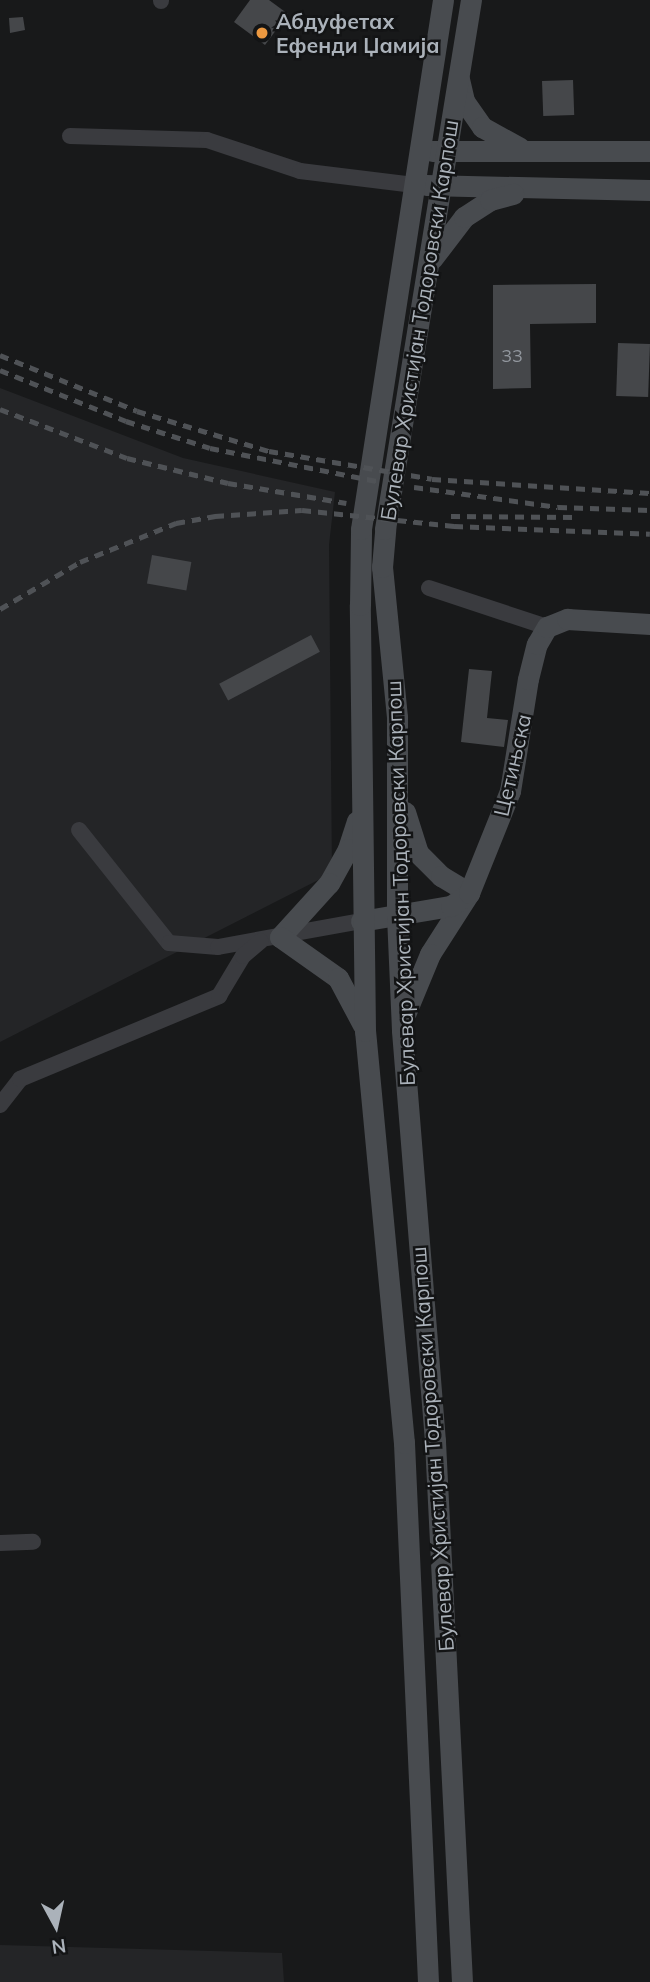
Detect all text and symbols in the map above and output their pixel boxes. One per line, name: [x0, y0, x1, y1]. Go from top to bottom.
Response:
place label: Абдуфетах Ефенди Џамија: [276, 8, 439, 58]
marker: Абдуфетах Ефенди Џамија: [254, 25, 270, 41]
street label: Булевар Христијан Тодоровски Карпош: [375, 118, 463, 522]
house number: 33: [501, 345, 523, 367]
street label: Булевар Христијан Тодоровски Карпош: [380, 680, 420, 1086]
street label: Цетињска: [488, 711, 536, 819]
street label: Булевар Христијан Тодоровски Карпош: [405, 1246, 459, 1652]
north arrow: [21, 1891, 91, 1961]
text: N: [50, 1934, 68, 1960]

